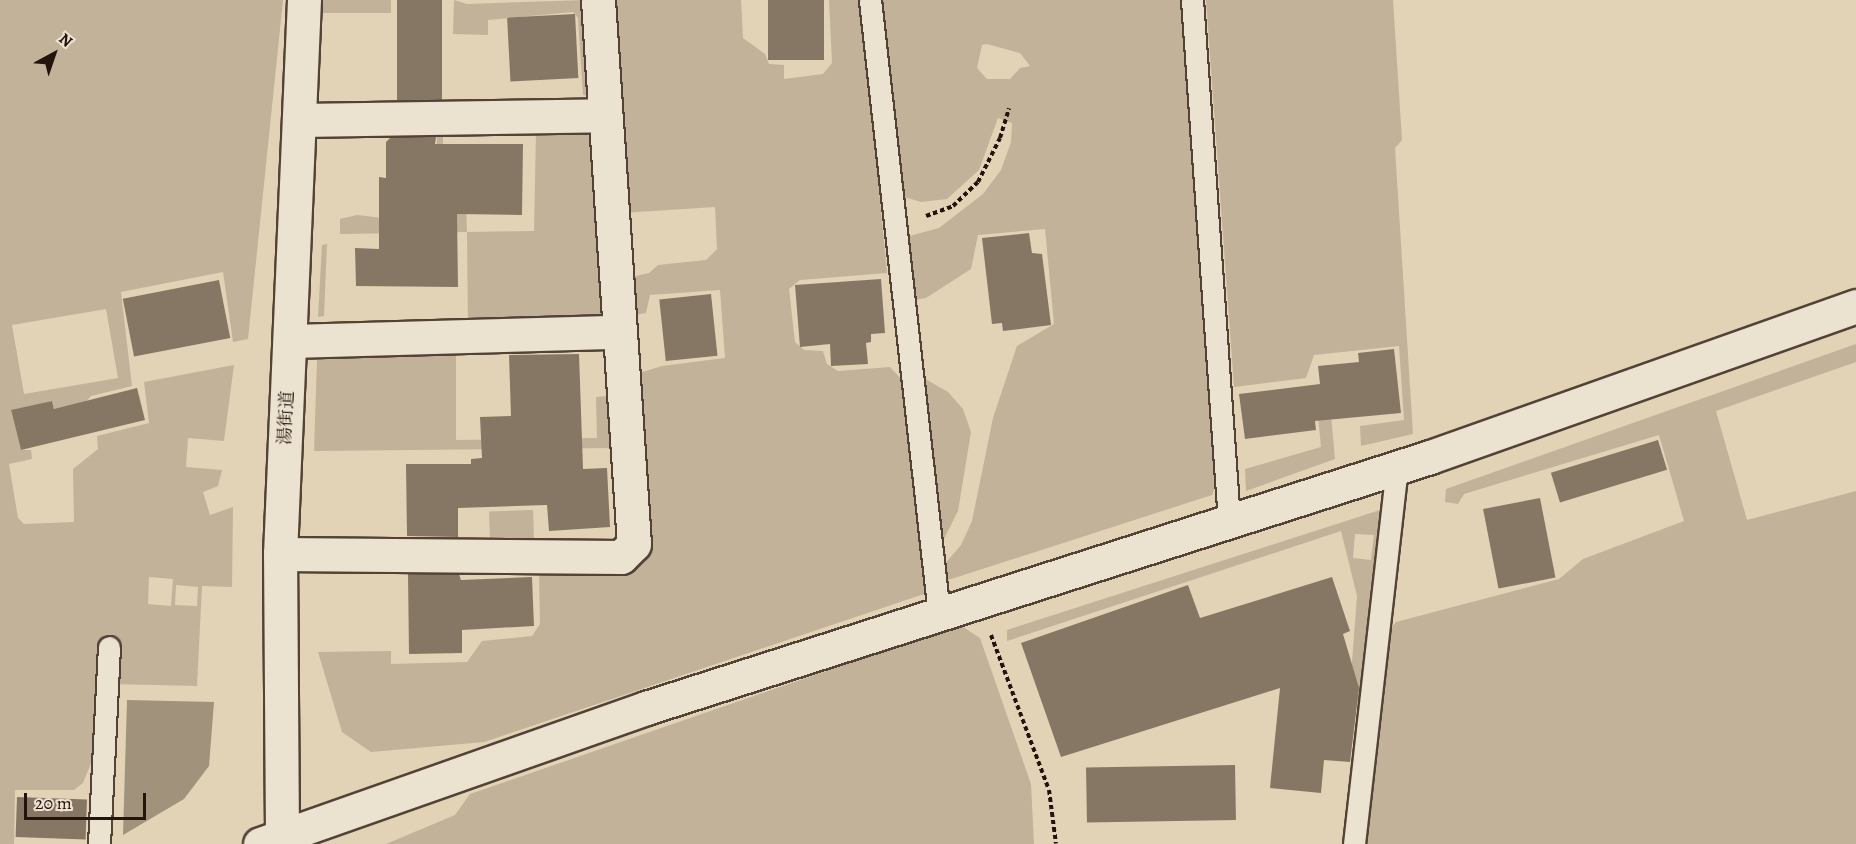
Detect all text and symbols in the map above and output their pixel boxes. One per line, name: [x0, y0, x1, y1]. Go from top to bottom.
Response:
north arrow: [24, 24, 84, 84]
text: N: [54, 28, 77, 52]
street label: 湯街道: [274, 390, 298, 446]
scale bar: [27, 781, 148, 819]
text: 20 m: [35, 791, 72, 815]

